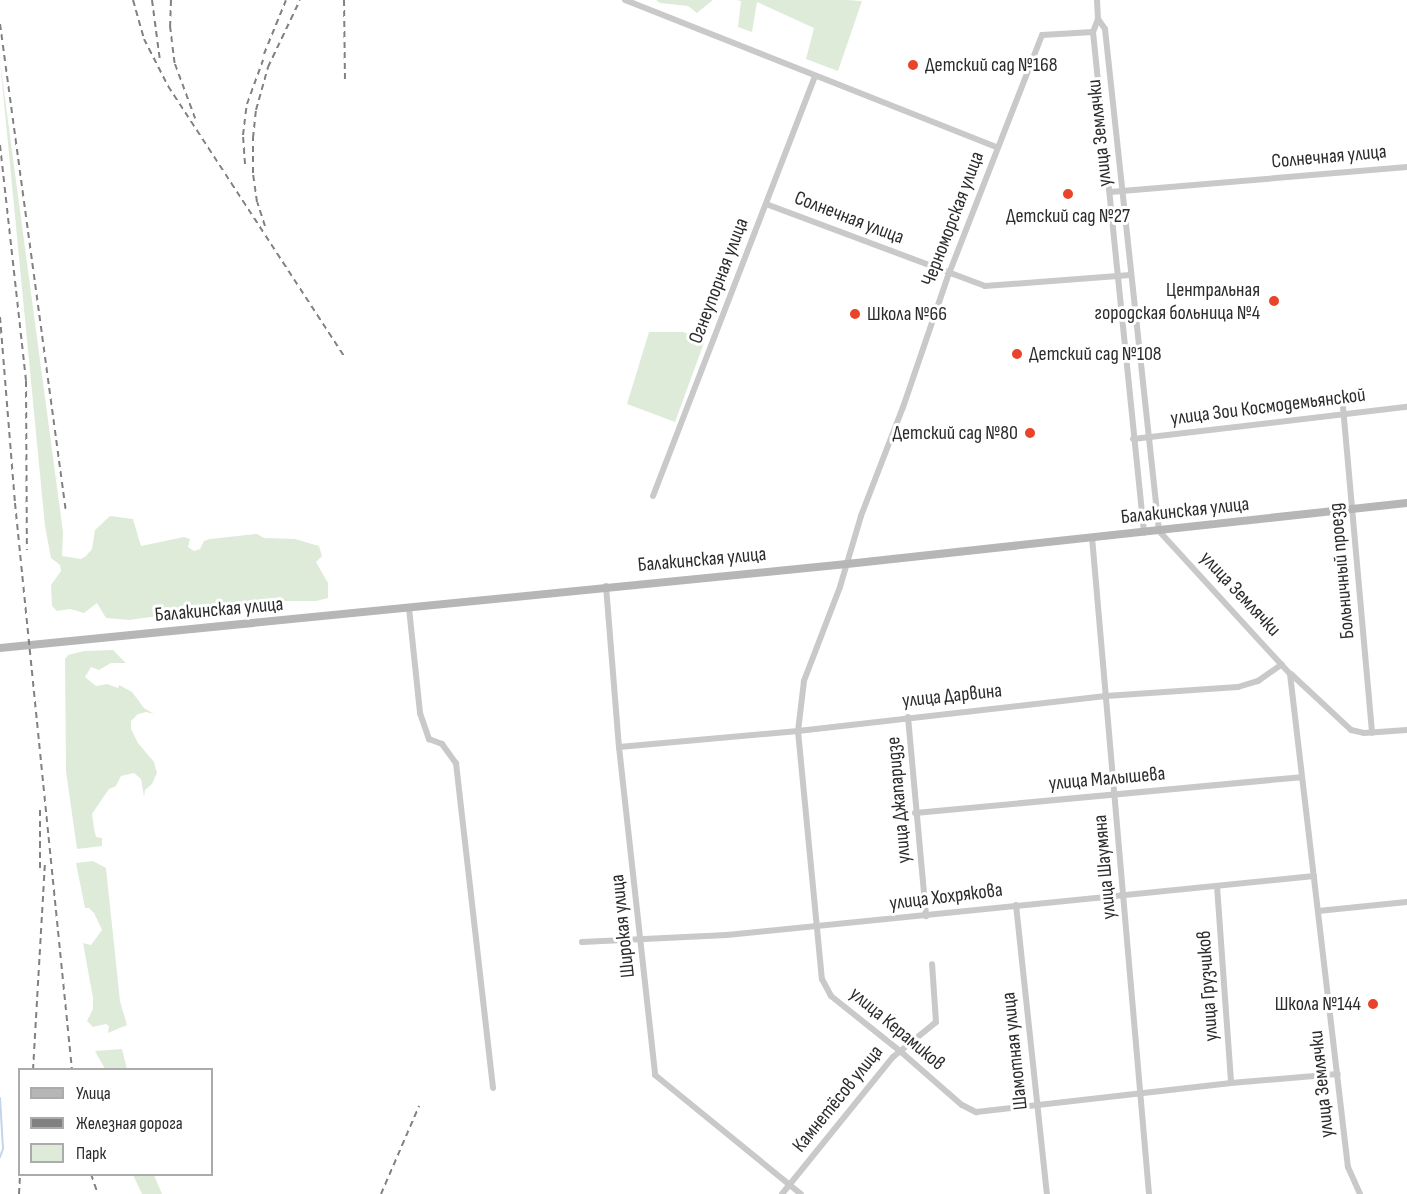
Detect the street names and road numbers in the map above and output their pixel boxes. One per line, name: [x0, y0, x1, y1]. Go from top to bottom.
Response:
street label: улица Землячки: [1082, 78, 1118, 188]
street label: Солнечная улица: [1270, 140, 1388, 174]
street label: Черноморская улица: [916, 148, 990, 290]
street label: Солнечная улица: [791, 186, 907, 250]
street label: Огнеупорная улица: [684, 215, 754, 347]
street label: улица Зои Космодемьянской: [1169, 383, 1367, 431]
street label: Балакинская улица: [1120, 492, 1250, 530]
street label: Больничный проезд: [1324, 502, 1360, 640]
street label: Балакинская улица: [637, 542, 767, 578]
street label: улица Землячки: [1195, 546, 1285, 642]
street label: Балакинская улица: [154, 592, 284, 628]
street label: улица Дарвина: [901, 679, 1003, 713]
street label: улица Джапаридзе: [882, 736, 916, 864]
street label: улица Малышева: [1048, 762, 1166, 796]
street label: улица Шаумяна: [1088, 814, 1122, 920]
street label: Широкая улица: [606, 873, 640, 979]
street label: улица Хохрякова: [888, 878, 1004, 916]
street label: улица Грузчиков: [1192, 930, 1224, 1042]
street label: улица Керамиков: [844, 982, 950, 1076]
street label: Шамотная улица: [997, 991, 1033, 1111]
street label: улица Землячки: [1304, 1029, 1340, 1139]
street label: Камнетёсов улица: [788, 1041, 888, 1157]

